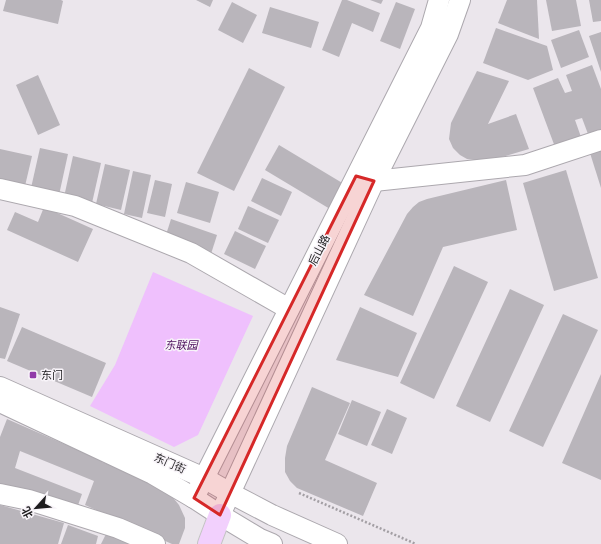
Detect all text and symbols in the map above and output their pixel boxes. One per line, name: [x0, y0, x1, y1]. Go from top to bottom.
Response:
street label: 后山路: [306, 233, 332, 267]
park label: 东联园: [165, 339, 199, 351]
place label: 东门: [41, 369, 63, 381]
marker: 东门: [28, 370, 38, 380]
street label: 东门街: [152, 451, 188, 475]
north arrow: [16, 488, 56, 528]
text: 北: [19, 505, 35, 520]

